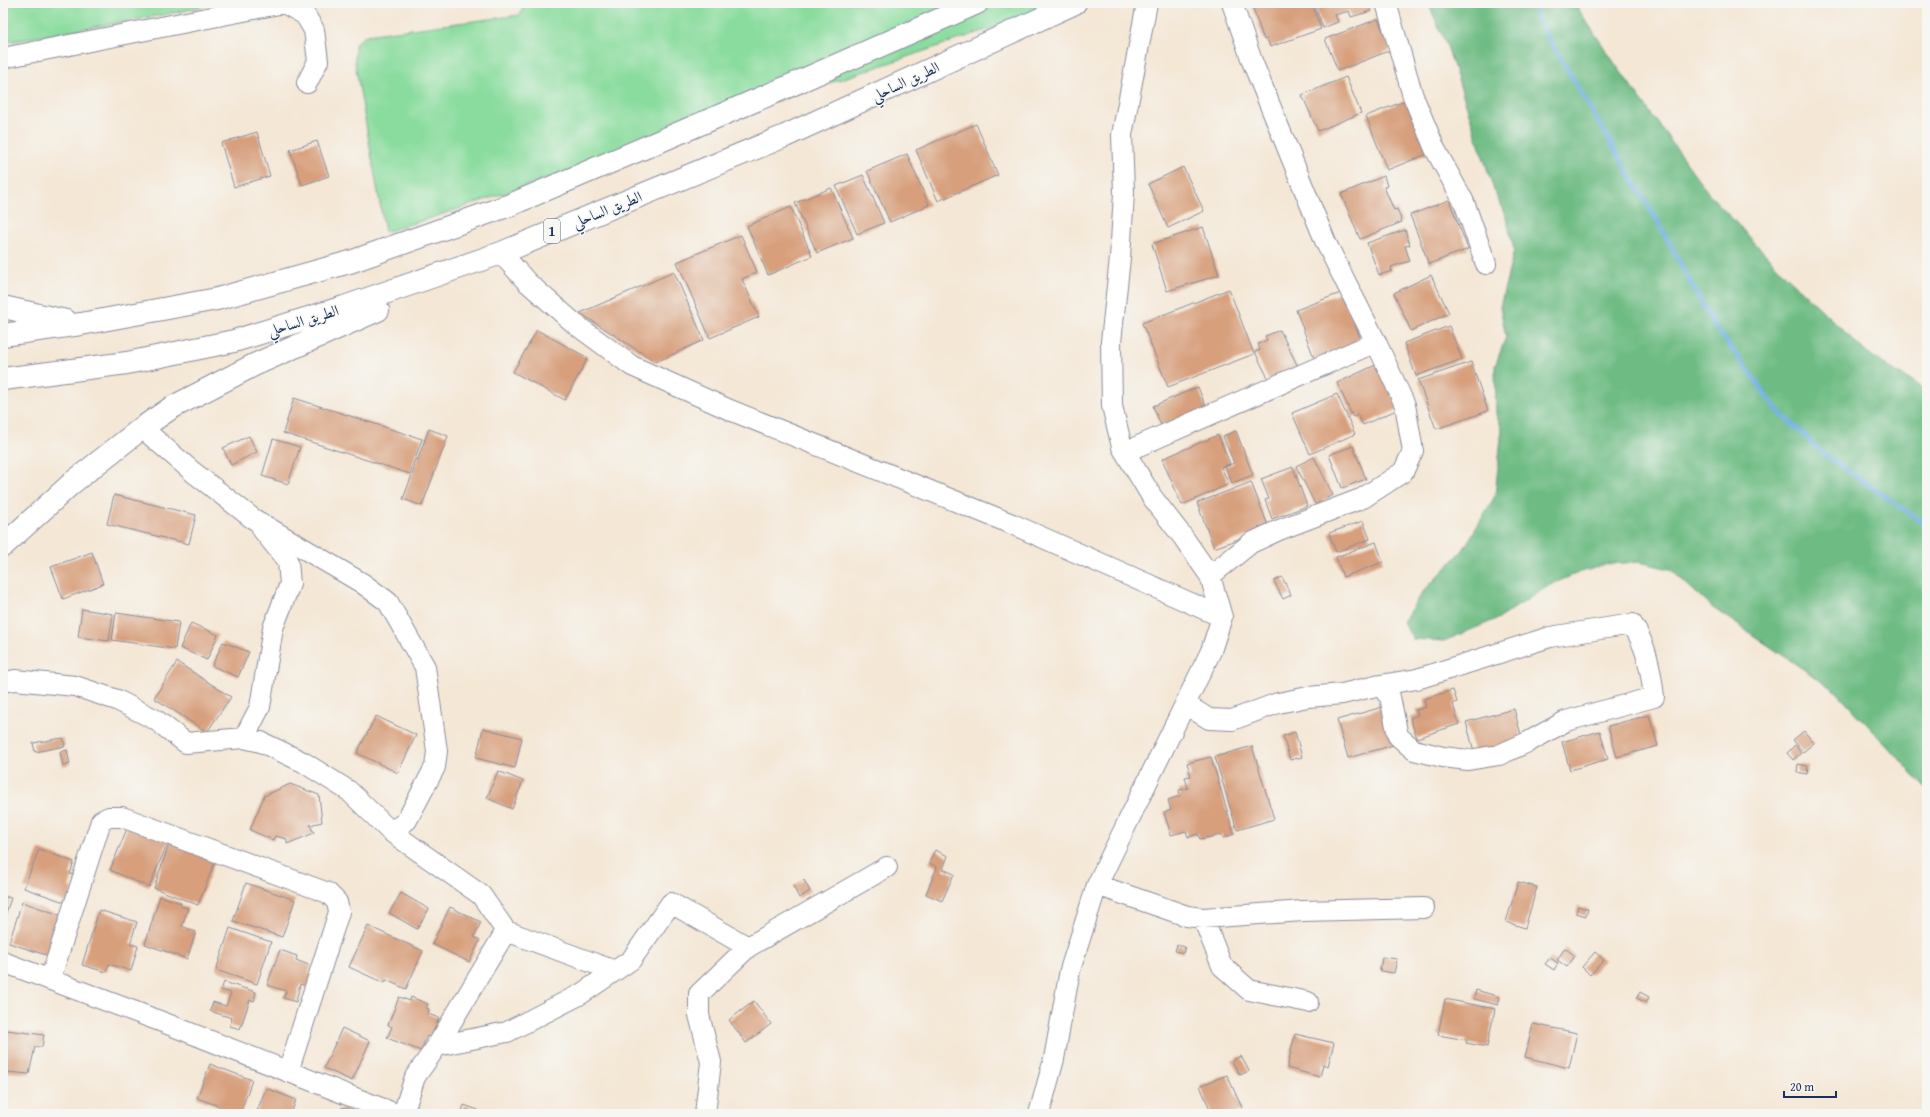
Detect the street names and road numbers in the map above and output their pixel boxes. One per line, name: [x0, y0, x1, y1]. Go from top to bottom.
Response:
street label: الطريق الساحلي: [867, 56, 944, 110]
street label: الطريق الساحلي: [569, 186, 646, 236]
road number: 1: [544, 219, 560, 243]
street label: الطريق الساحلي: [265, 299, 342, 345]

